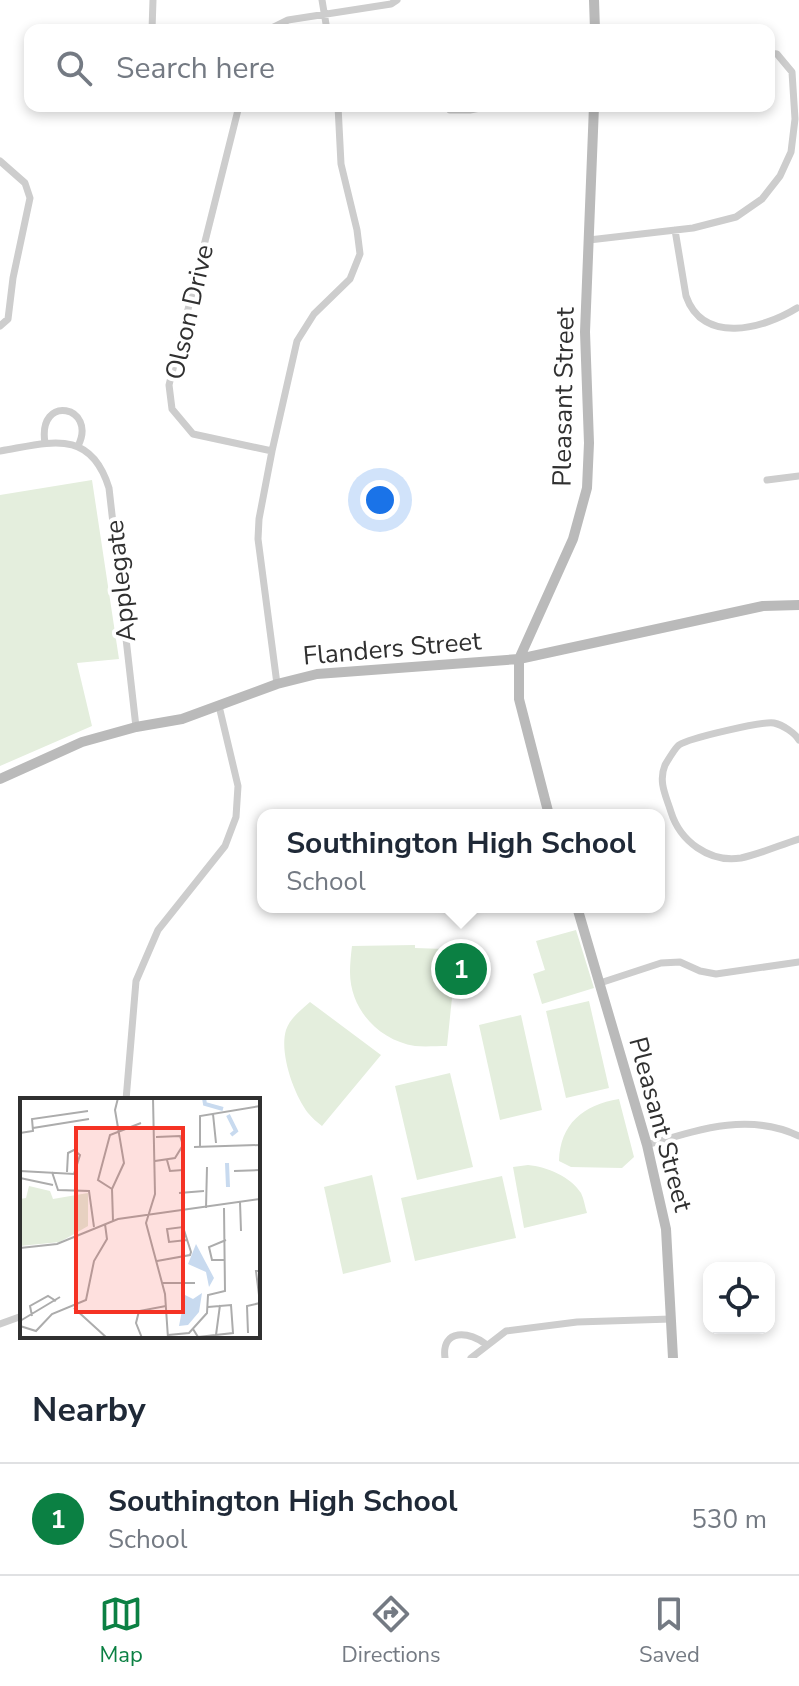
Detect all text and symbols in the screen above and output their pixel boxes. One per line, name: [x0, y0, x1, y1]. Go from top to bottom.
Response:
search box: [24, 24, 775, 112]
icon: search: [52, 46, 96, 90]
text: Search here: [116, 48, 275, 89]
street label: Olson Drive: [157, 241, 222, 383]
street label: Pleasant Street: [544, 306, 583, 487]
your location: [360, 480, 400, 520]
street label: Applegate: [97, 518, 144, 644]
street label: Flanders Street: [301, 623, 484, 674]
popup: [257, 809, 665, 913]
text: Southington High School: [286, 823, 636, 864]
text: School: [286, 864, 366, 899]
pin: 1: [435, 939, 487, 999]
street label: Pleasant Street: [620, 1033, 701, 1216]
inset map: [20, 1098, 260, 1338]
map controls: [703, 1262, 775, 1334]
button: locate: [703, 1262, 775, 1334]
text: Nearby: [32, 1387, 146, 1433]
text: Southington High School: [108, 1481, 458, 1522]
text: 1: [50, 1502, 66, 1537]
text: 530 m: [691, 1502, 767, 1537]
text: School: [108, 1522, 187, 1557]
tab: Map: [99, 1592, 143, 1670]
tab: Directions: [342, 1592, 441, 1670]
tab: Saved: [639, 1592, 700, 1670]

